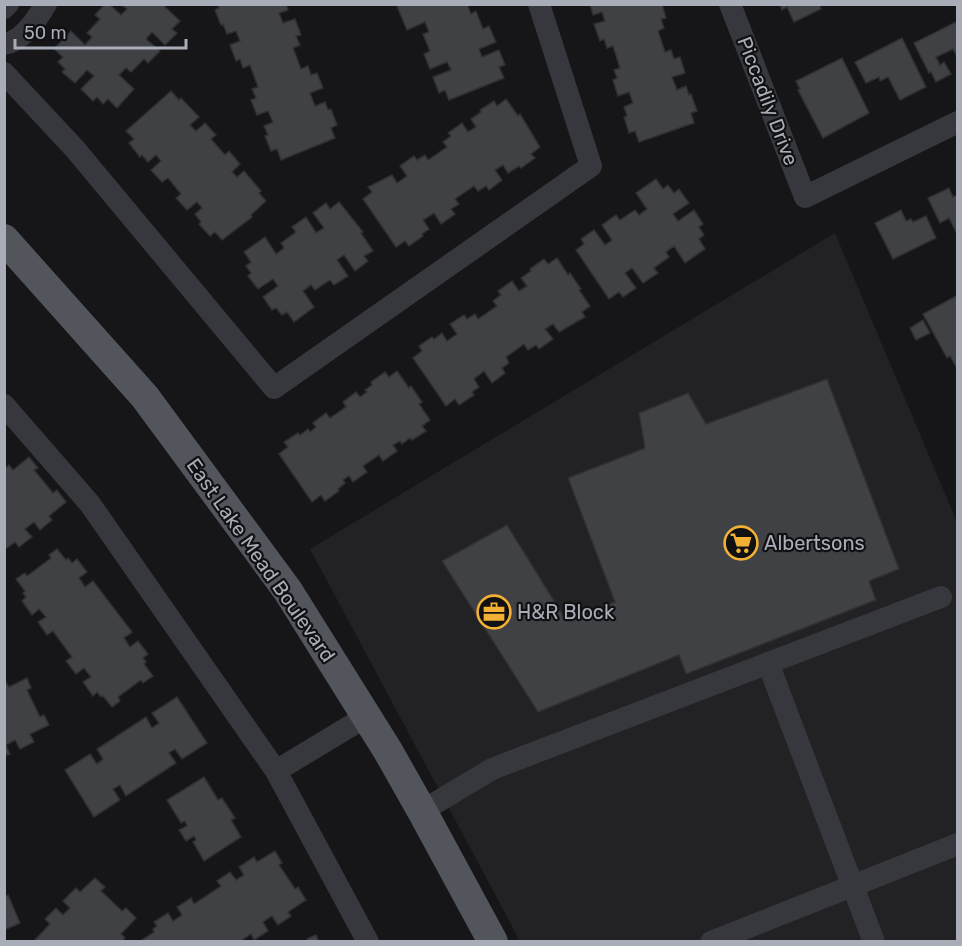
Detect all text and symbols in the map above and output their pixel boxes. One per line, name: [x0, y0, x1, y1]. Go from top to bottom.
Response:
scale bar: [15, 12, 186, 50]
text: 50 m: [24, 22, 67, 44]
street label: Piccadily Drive: [732, 33, 804, 169]
street label: East Lake Mead Boulevard: [182, 454, 340, 666]
supermarket icon: Albertsons: [723, 525, 759, 561]
place label: Albertsons: [764, 531, 865, 555]
office icon: H&R Block: [476, 594, 512, 630]
place label: H&R Block: [517, 600, 615, 624]

